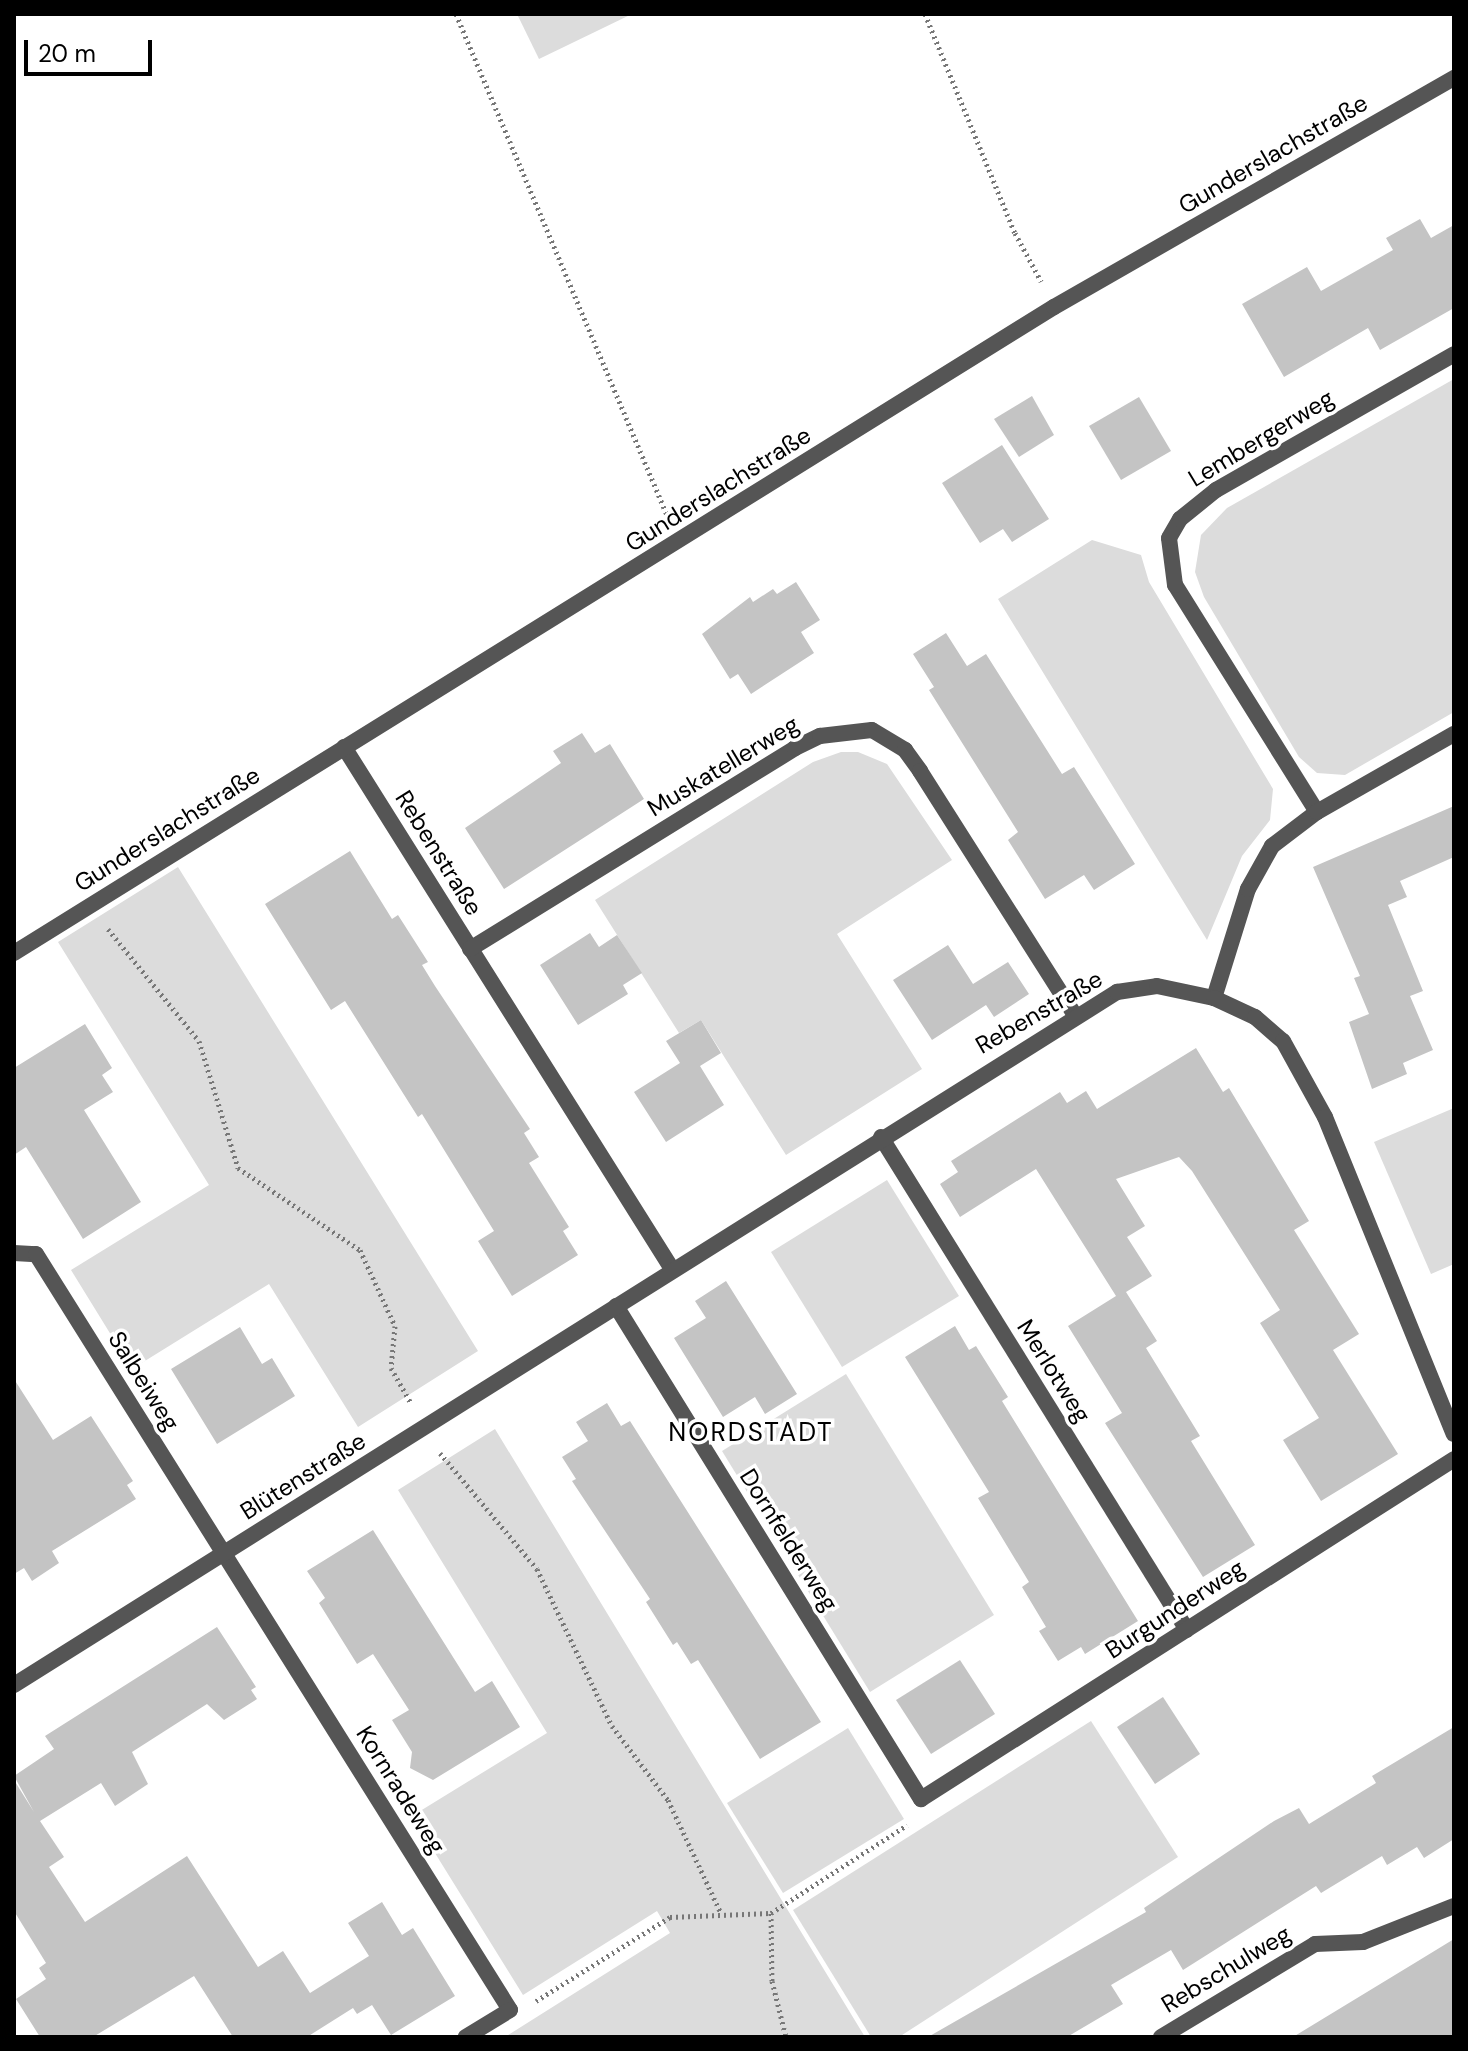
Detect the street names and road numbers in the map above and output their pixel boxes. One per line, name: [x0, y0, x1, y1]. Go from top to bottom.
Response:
street label: Gunderslachstraße: [1173, 88, 1373, 220]
street label: Lembergerweg: [1183, 383, 1339, 493]
street label: Gunderslachstraße: [620, 420, 816, 558]
street label: Muskatellerweg: [642, 710, 804, 822]
street label: Gunderslachstraße: [69, 760, 265, 898]
street label: Rebenstraße: [389, 785, 489, 921]
street label: Rebenstraße: [970, 964, 1108, 1060]
street label: Merlotweg: [1011, 1314, 1097, 1428]
street label: Salbeiweg: [102, 1326, 186, 1436]
street label: Blütenstraße: [235, 1426, 371, 1526]
street label: Dornfelderweg: [734, 1463, 844, 1617]
street label: Burgunderweg: [1100, 1553, 1250, 1665]
street label: Kornradeweg: [350, 1721, 452, 1859]
street label: Rebschulweg: [1156, 1919, 1296, 2019]

